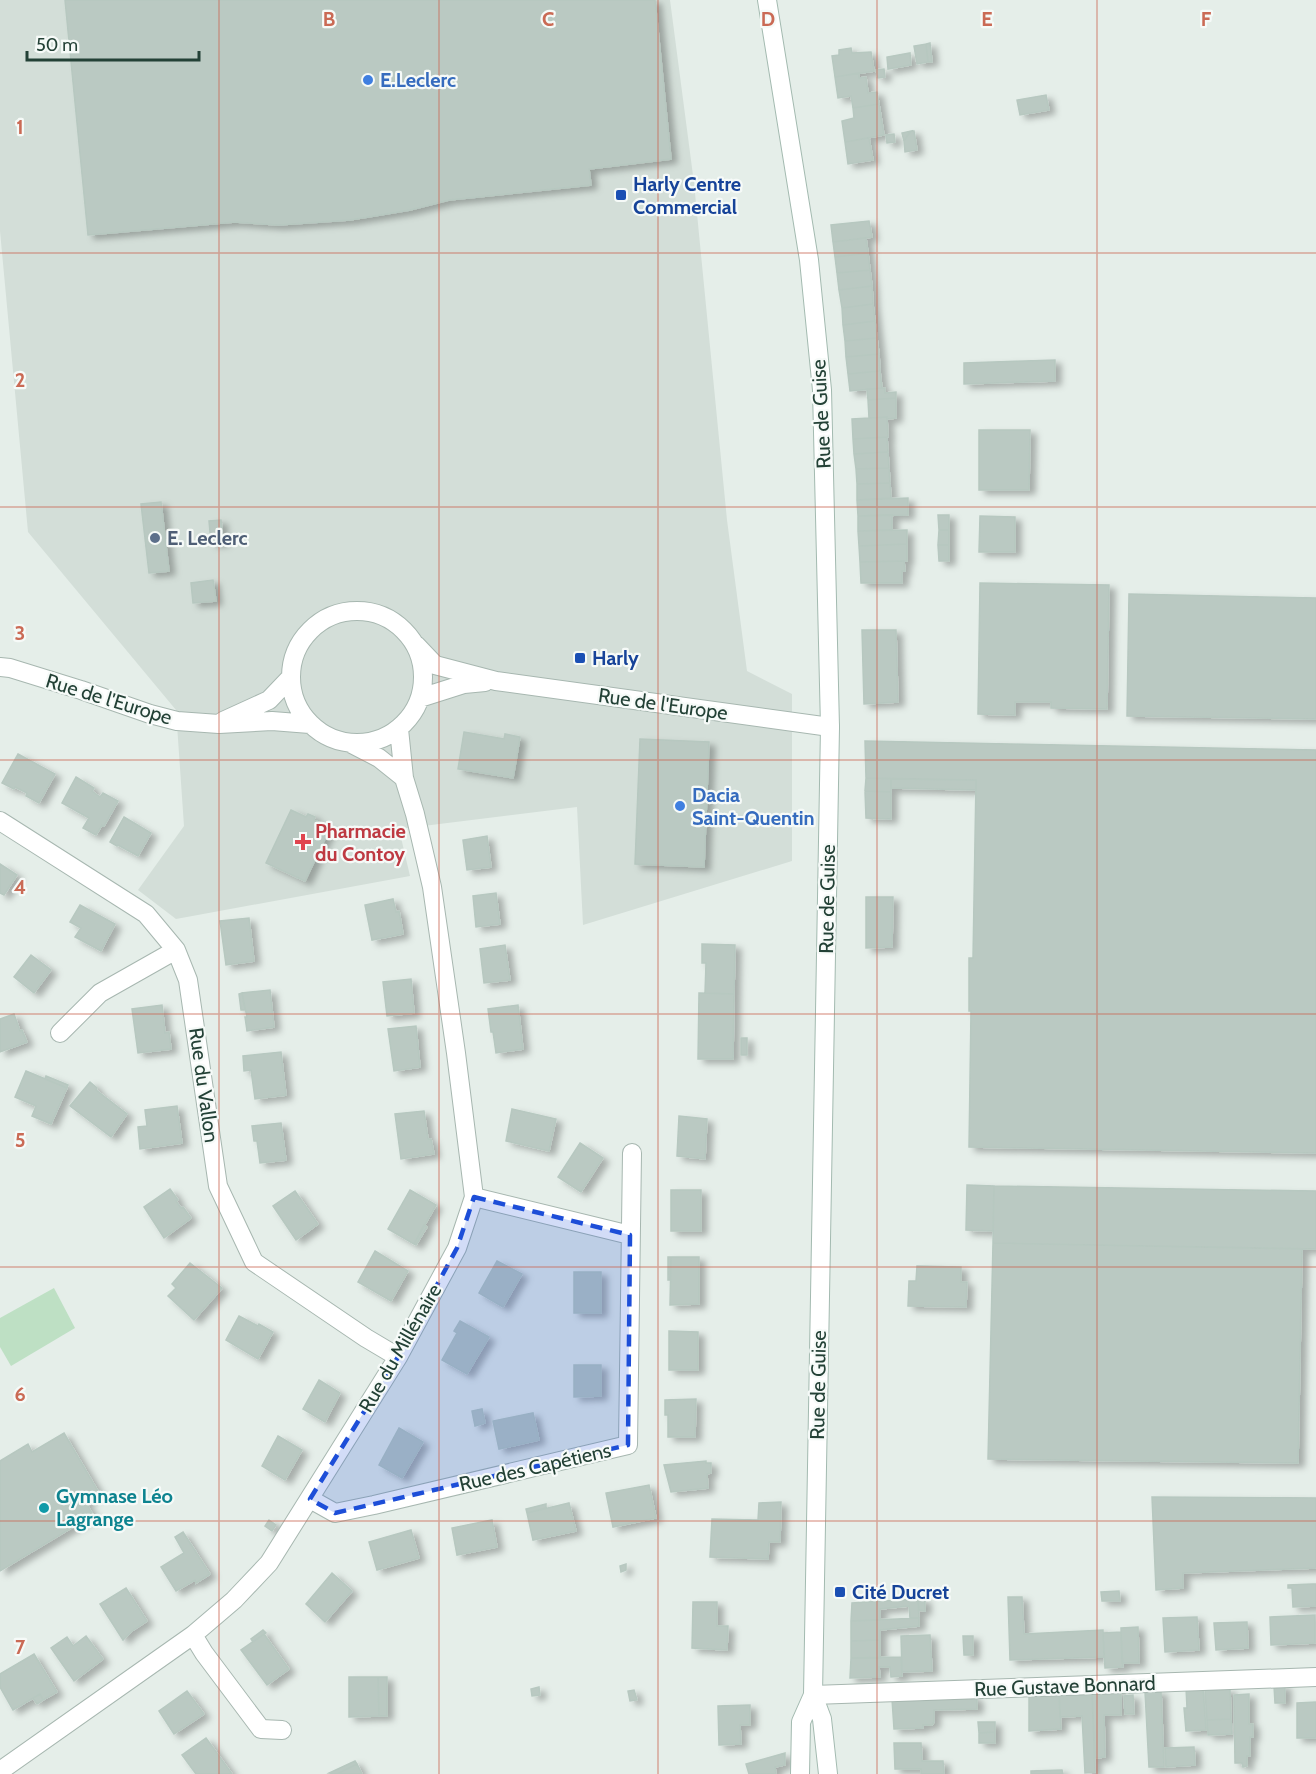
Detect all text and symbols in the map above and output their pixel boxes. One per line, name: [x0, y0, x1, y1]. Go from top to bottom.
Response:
text: B: [323, 7, 335, 31]
text: C: [542, 7, 554, 31]
text: D: [761, 7, 775, 31]
text: E: [981, 7, 993, 31]
text: F: [1201, 7, 1212, 31]
scale bar: [27, 24, 200, 62]
text: 50 m: [36, 34, 78, 56]
place label: E.Leclerc: [380, 68, 456, 92]
marker: E.Leclerc: [361, 73, 375, 87]
text: 1: [16, 115, 24, 139]
place label: Harly Centre Commercial: [633, 172, 741, 219]
marker: Harly Centre Commercial: [614, 188, 628, 202]
street label: Rue de Guise: [806, 359, 836, 469]
text: 2: [15, 368, 25, 392]
place label: E. Leclerc: [167, 526, 248, 550]
marker: E. Leclerc: [148, 531, 162, 545]
text: 3: [15, 621, 25, 645]
place label: Harly: [592, 646, 639, 670]
marker: Harly: [573, 651, 587, 665]
street label: Rue de l'Europe: [43, 668, 175, 730]
street label: Rue de l'Europe: [597, 683, 729, 725]
place label: Dacia Saint-Quentin: [692, 783, 815, 830]
marker: Dacia Saint-Quentin: [673, 799, 687, 813]
place label: Pharmacie du Contoy: [315, 819, 406, 866]
marker: Pharmacie du Contoy: [296, 835, 310, 849]
street label: Rue de Guise: [814, 844, 840, 954]
text: 4: [14, 875, 26, 899]
street label: Rue du Vallon: [184, 1026, 224, 1144]
text: 5: [15, 1128, 25, 1152]
street label: Rue du Millénaire: [354, 1280, 446, 1416]
street label: Rue de Guise: [805, 1330, 831, 1440]
text: 6: [14, 1382, 26, 1406]
street label: Rue des Capétiens: [457, 1438, 613, 1496]
place label: Gymnase Léo Lagrange: [56, 1484, 173, 1531]
marker: Gymnase Léo Lagrange: [37, 1501, 51, 1515]
place label: Cité Ducret: [852, 1580, 949, 1604]
marker: Cité Ducret: [833, 1585, 847, 1599]
text: 7: [15, 1635, 26, 1659]
street label: Rue Gustave Bonnard: [974, 1671, 1156, 1701]

